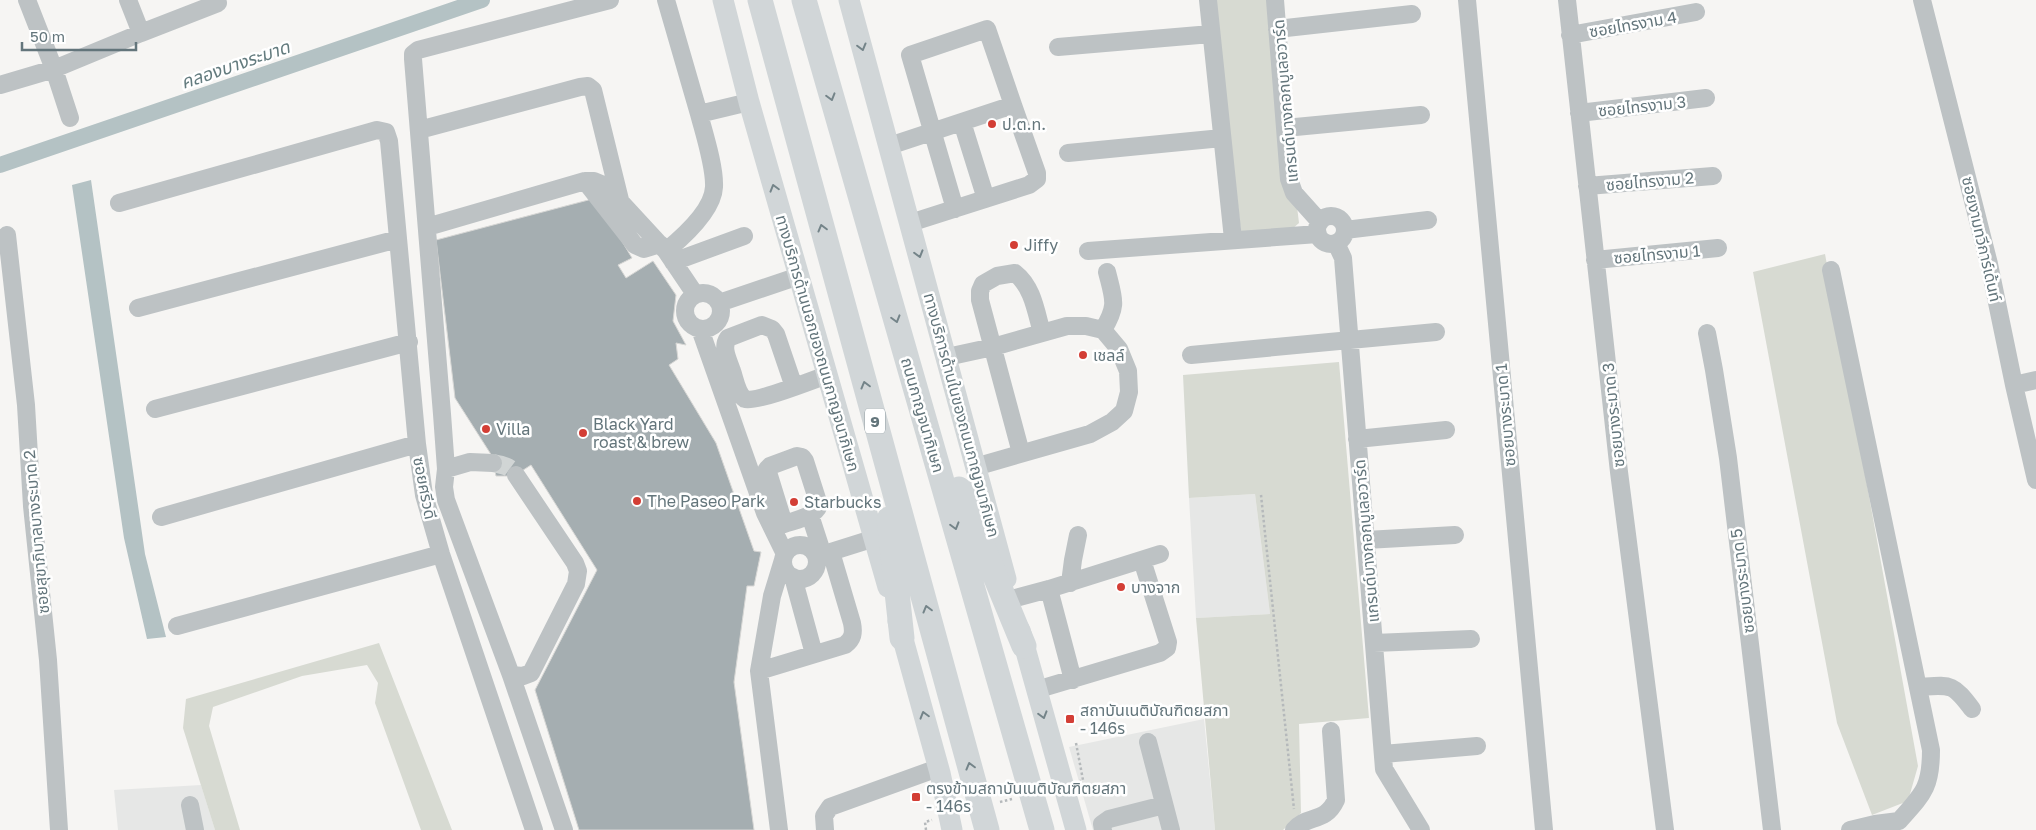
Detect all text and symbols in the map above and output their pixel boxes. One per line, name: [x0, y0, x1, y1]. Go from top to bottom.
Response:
street label: ซอยไทรงาม 4: [1588, 6, 1678, 42]
street label: แกรนด์บางกอกบูเลอวาร์ด: [1268, 19, 1302, 183]
scale bar: [22, 20, 136, 52]
text: 50 m: [30, 27, 65, 45]
water label: คลองบางระมาด: [178, 35, 293, 93]
one-way arrow: [856, 42, 866, 51]
street label: ซอยไทรงาม 3: [1597, 91, 1687, 121]
one-way arrow: [826, 93, 836, 101]
place label: ป.ต.ท.: [1002, 114, 1046, 134]
marker: ป.ต.ท.: [986, 118, 998, 130]
street label: ซอยไทรงาม 2: [1605, 167, 1695, 195]
street label: ซอยงามทวีการ์เด้นท์: [1958, 174, 2006, 304]
one-way arrow: [769, 185, 779, 193]
street label: ทางบริการด้านนอกของถนนกาญจนาภิเษก: [772, 212, 864, 474]
one-way arrow: [818, 225, 828, 233]
place label: Jiffy: [1024, 235, 1058, 255]
marker: Jiffy: [1008, 239, 1020, 251]
street label: ซอยไทรงาม 1: [1613, 240, 1701, 268]
one-way arrow: [913, 250, 923, 258]
street label: ทางบริการด้านในของถนนกาญจนาภิเษก: [920, 291, 1004, 539]
one-way arrow: [890, 315, 900, 323]
place label: เชลล์: [1093, 345, 1125, 365]
marker: เชลล์: [1077, 349, 1089, 361]
street label: ถนนกาญจนาภิเษก: [897, 355, 949, 475]
street label: ซอยบางระมาด 1: [1491, 362, 1519, 467]
street label: ซอยบางระมาด 3: [1598, 362, 1628, 468]
one-way arrow: [860, 381, 871, 390]
road number: 9: [865, 408, 885, 434]
place label: Black Yard roast & brew: [593, 414, 689, 452]
place label: Villa: [496, 419, 530, 439]
marker: Villa: [480, 423, 492, 435]
marker: Black Yard roast & brew: [577, 427, 589, 439]
street label: ซอยสุขาภิบาลบางระมาด 2: [19, 449, 53, 615]
street label: ซอยศรีวดี: [409, 455, 441, 521]
street label: แกรนด์บางกอกบูเลอวาร์ด: [1349, 459, 1383, 623]
place label: The Paseo Park: [647, 491, 765, 511]
place label: Starbucks: [804, 492, 881, 512]
marker: The Paseo Park: [631, 495, 643, 507]
marker: Starbucks: [788, 496, 800, 508]
one-way arrow: [949, 521, 960, 530]
street label: ซอยบางระมาด 5: [1726, 528, 1758, 634]
place label: บางจาก: [1131, 577, 1180, 597]
marker: บางจาก: [1115, 581, 1127, 593]
one-way arrow: [922, 606, 932, 614]
place label: สถาบันเนติบัณฑิตยสภา - 146ร: [1080, 700, 1229, 738]
one-way arrow: [919, 711, 929, 719]
one-way arrow: [1037, 711, 1047, 719]
marker: สถาบันเนติบัณฑิตยสภา - 146ร: [1064, 713, 1076, 725]
one-way arrow: [965, 763, 975, 771]
place label: ตรงข้ามสถาบันเนติบัณฑิตยสภา - 146ร: [926, 778, 1126, 816]
marker: ตรงข้ามสถาบันเนติบัณฑิตยสภา - 146ร: [910, 791, 922, 803]

